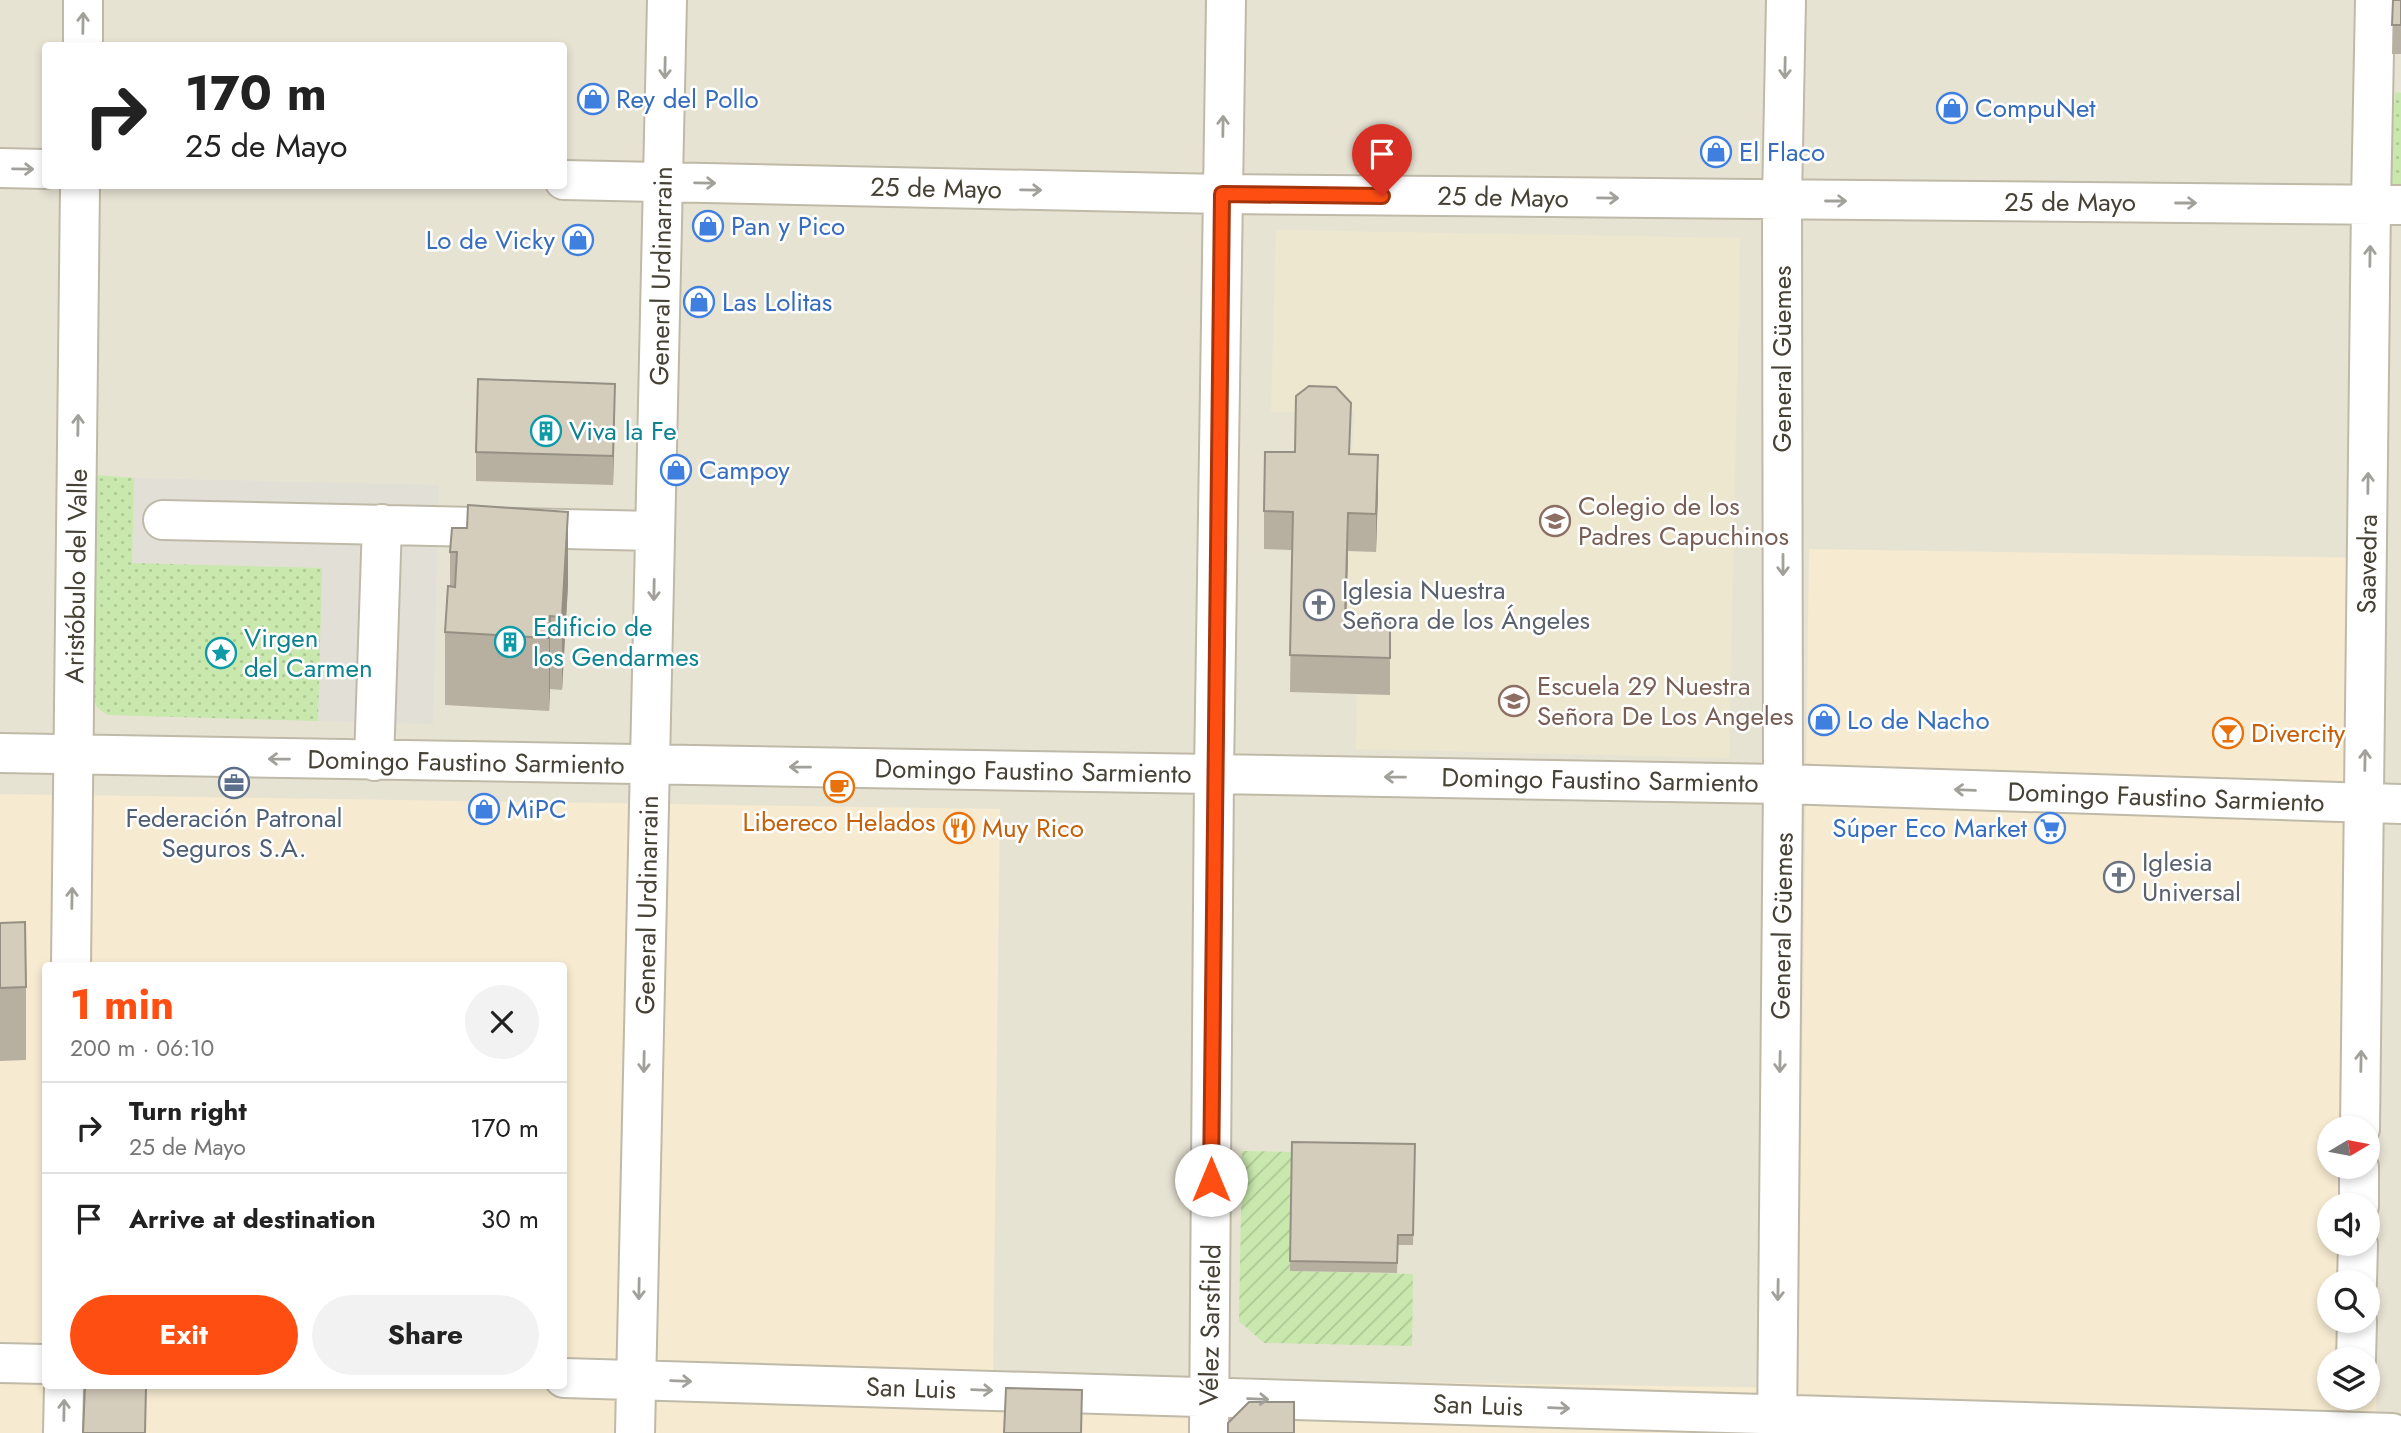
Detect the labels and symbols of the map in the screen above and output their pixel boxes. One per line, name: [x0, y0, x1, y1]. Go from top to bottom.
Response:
one-way arrow: [76, 12, 90, 35]
one-way arrow: [658, 56, 672, 79]
one-way arrow: [1778, 56, 1792, 79]
place label: Rey del Pollo: [616, 80, 759, 118]
shop icon: Rey del Pollo: [576, 82, 610, 116]
place label: CompuNet: [1975, 89, 2096, 127]
shop icon: CompuNet: [1935, 91, 1969, 125]
one-way arrow: [1216, 115, 1230, 138]
pin: [1352, 124, 1412, 196]
place label: El Flaco: [1739, 133, 1825, 171]
shop icon: El Flaco: [1699, 135, 1733, 169]
one-way arrow: [11, 162, 34, 175]
street label: General Urdinarrain: [640, 166, 682, 386]
street label: 25 de Mayo: [870, 168, 1002, 208]
one-way arrow: [693, 177, 716, 190]
street label: 25 de Mayo: [1437, 177, 1569, 217]
one-way arrow: [1019, 183, 1042, 197]
street label: 25 de Mayo: [2004, 183, 2136, 221]
one-way arrow: [1597, 192, 1620, 205]
one-way arrow: [1824, 194, 1847, 208]
one-way arrow: [2174, 196, 2197, 210]
place label: Pan y Pico: [731, 207, 845, 245]
shop icon: Pan y Pico: [691, 209, 725, 243]
place label: Lo de Vicky: [426, 221, 556, 259]
shop icon: Lo de Vicky: [561, 223, 595, 257]
one-way arrow: [2363, 244, 2377, 267]
street label: General Güemes: [1763, 265, 1801, 453]
place label: Las Lolitas: [722, 283, 832, 321]
shop icon: Las Lolitas: [682, 285, 716, 319]
place label: Viva la Fe: [569, 412, 677, 450]
one-way arrow: [71, 414, 85, 437]
building icon: Viva la Fe: [529, 414, 563, 448]
place label: Campoy: [699, 451, 790, 489]
shop icon: Campoy: [659, 453, 693, 487]
street label: Aristóbulo del Valle: [55, 468, 97, 684]
one-way arrow: [2361, 472, 2375, 495]
place label: Colegio de los Padres Capuchinos: [1578, 487, 1789, 555]
school or university icon: Colegio de los Padres Capuchinos: [1538, 504, 1572, 538]
street label: Saavedra: [2347, 514, 2387, 614]
one-way arrow: [1776, 553, 1790, 576]
place label: Iglesia Nuestra Señora de los Ángeles: [1342, 571, 1590, 639]
one-way arrow: [647, 578, 661, 601]
church icon: Iglesia Nuestra Señora de los Ángeles: [1302, 588, 1336, 622]
place label: Edificio de los Gendarmes: [533, 608, 699, 676]
place label: Virgen del Carmen: [244, 619, 373, 687]
building icon: Edificio de los Gendarmes: [493, 625, 527, 659]
place icon: Virgen del Carmen: [204, 636, 238, 670]
place label: Escuela 29 Nuestra Señora De Los Angeles: [1537, 667, 1794, 735]
school or university icon: Escuela 29 Nuestra Señora De Los Angeles: [1497, 684, 1531, 718]
place label: Lo de Nacho: [1847, 701, 1990, 739]
shop icon: Lo de Nacho: [1807, 703, 1841, 737]
place label: Divercity: [2251, 714, 2346, 752]
bar icon: Divercity: [2211, 716, 2245, 750]
street label: Domingo Faustino Sarmiento: [307, 740, 625, 784]
one-way arrow: [2359, 748, 2372, 771]
street label: Domingo Faustino Sarmiento: [874, 749, 1192, 793]
one-way arrow: [268, 752, 291, 766]
street label: Domingo Faustino Sarmiento: [1441, 758, 1759, 802]
one-way arrow: [789, 761, 812, 774]
office icon: Federación Patronal Seguros S.A.: [217, 766, 251, 800]
cafe icon: Libereco Helados: [822, 770, 856, 804]
one-way arrow: [1384, 770, 1407, 783]
street label: Domingo Faustino Sarmiento: [2007, 772, 2325, 822]
one-way arrow: [1954, 783, 1977, 797]
place label: MiPC: [507, 790, 567, 828]
shop icon: MiPC: [467, 792, 501, 826]
street label: General Urdinarrain: [626, 795, 668, 1015]
place label: Federación Patronal Seguros S.A.: [125, 799, 343, 867]
place label: Libereco Helados: [743, 803, 935, 841]
place label: Muy Rico: [982, 809, 1084, 847]
place label: Súper Eco Market: [1832, 809, 2028, 847]
restaurant icon: Muy Rico: [942, 811, 976, 845]
supermarket icon: Súper Eco Market: [2033, 811, 2067, 845]
street label: General Güemes: [1761, 832, 1803, 1020]
place label: Iglesia Universal: [2142, 843, 2241, 911]
church icon: Iglesia Universal: [2102, 860, 2136, 894]
one-way arrow: [65, 887, 79, 910]
one-way arrow: [2354, 1049, 2368, 1072]
one-way arrow: [637, 1050, 650, 1073]
one-way arrow: [1773, 1050, 1787, 1073]
north arrow: [2317, 1116, 2380, 1180]
position arrow: [1174, 1143, 1248, 1217]
street label: Vélez Sarsfield: [1190, 1244, 1230, 1406]
one-way arrow: [632, 1278, 645, 1301]
one-way arrow: [1771, 1278, 1785, 1301]
street label: San Luis: [865, 1367, 957, 1409]
one-way arrow: [669, 1375, 692, 1388]
one-way arrow: [970, 1384, 993, 1397]
street label: San Luis: [1432, 1384, 1524, 1426]
one-way arrow: [1246, 1392, 1269, 1406]
one-way arrow: [57, 1398, 70, 1421]
one-way arrow: [1547, 1401, 1570, 1414]

